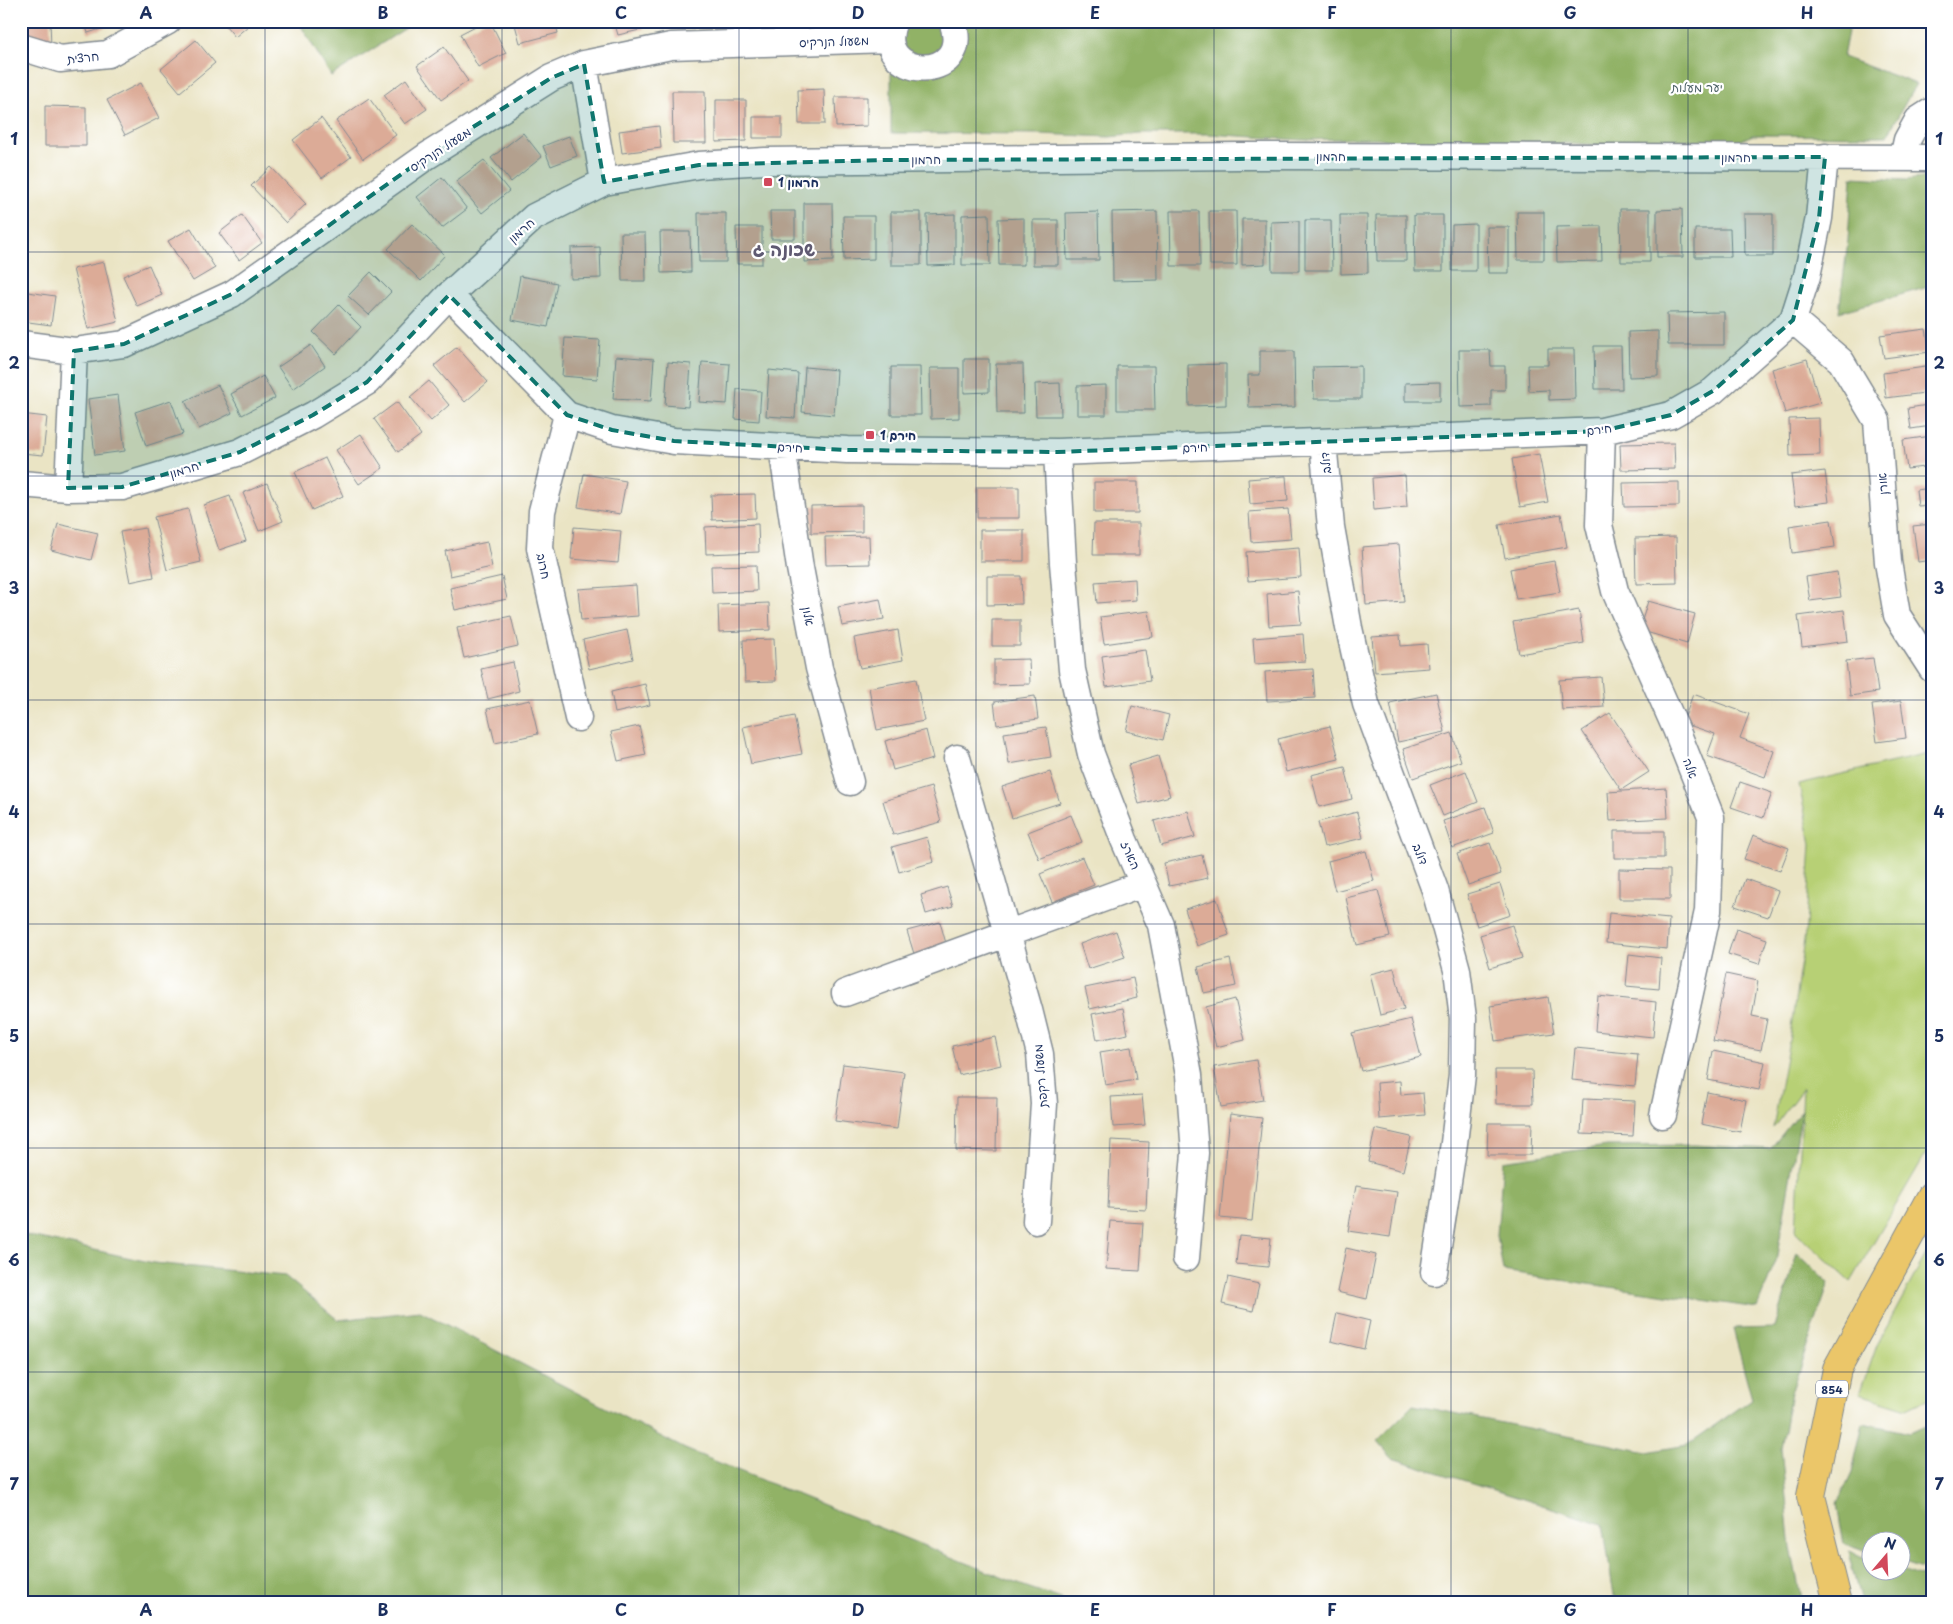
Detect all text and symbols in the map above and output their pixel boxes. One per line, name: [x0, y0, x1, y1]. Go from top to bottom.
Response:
text: A: [140, 0, 153, 24]
text: B: [378, 0, 389, 24]
text: C: [615, 0, 627, 24]
text: D: [852, 0, 864, 24]
text: E: [1090, 0, 1100, 24]
text: F: [1327, 0, 1337, 24]
text: G: [1563, 0, 1577, 24]
text: H: [1801, 0, 1813, 24]
street label: משעול הנרקיס: [799, 31, 869, 51]
street label: חרצית: [65, 46, 100, 68]
park label: יער מעלות: [1670, 78, 1723, 96]
street label: משעול הנרקיס: [406, 122, 474, 176]
text: 1: [10, 126, 18, 150]
text: 1: [1935, 126, 1943, 150]
street label: חרמון: [1316, 147, 1346, 165]
street label: חרמון: [1721, 148, 1751, 166]
street label: חרמון: [911, 150, 941, 168]
place label: חרמון 1: [778, 173, 819, 191]
marker: חרמון 1: [762, 176, 774, 188]
street label: חרמון: [504, 213, 538, 247]
district label: שכונה ג: [753, 235, 815, 262]
text: 2: [8, 350, 20, 374]
text: 2: [1933, 350, 1945, 374]
street label: חירם: [1585, 419, 1613, 439]
place label: חירם 1: [880, 426, 916, 444]
marker: חירם 1: [864, 429, 876, 441]
street label: חירם: [777, 437, 803, 457]
street label: חירם: [1182, 438, 1208, 456]
street label: דולב: [1315, 451, 1335, 475]
street label: חרמון: [167, 456, 201, 482]
street label: אורן: [1872, 472, 1892, 496]
street label: חרוב: [532, 551, 556, 581]
text: 3: [9, 575, 19, 599]
text: 3: [1934, 575, 1944, 599]
street label: אלון: [798, 605, 820, 627]
street label: אלה: [1679, 755, 1703, 781]
text: 4: [9, 799, 20, 823]
text: 4: [1934, 799, 1945, 823]
street label: הארז: [1117, 838, 1145, 872]
street label: דולב: [1409, 841, 1434, 868]
text: 5: [9, 1023, 19, 1047]
text: 5: [1934, 1023, 1944, 1047]
street label: משעול רקפת: [1028, 1044, 1052, 1109]
text: 6: [8, 1247, 20, 1271]
text: 6: [1933, 1247, 1945, 1271]
road number: 854: [1816, 1380, 1848, 1398]
text: 7: [9, 1471, 19, 1495]
text: 7: [1934, 1471, 1944, 1495]
north arrow: [1860, 1532, 1910, 1582]
text: N: [1882, 1532, 1899, 1555]
text: A: [140, 1597, 153, 1621]
text: B: [378, 1597, 389, 1621]
text: C: [615, 1597, 627, 1621]
text: D: [852, 1597, 864, 1621]
text: E: [1090, 1597, 1100, 1621]
text: F: [1327, 1597, 1337, 1621]
text: G: [1563, 1597, 1577, 1621]
text: H: [1801, 1597, 1813, 1621]

